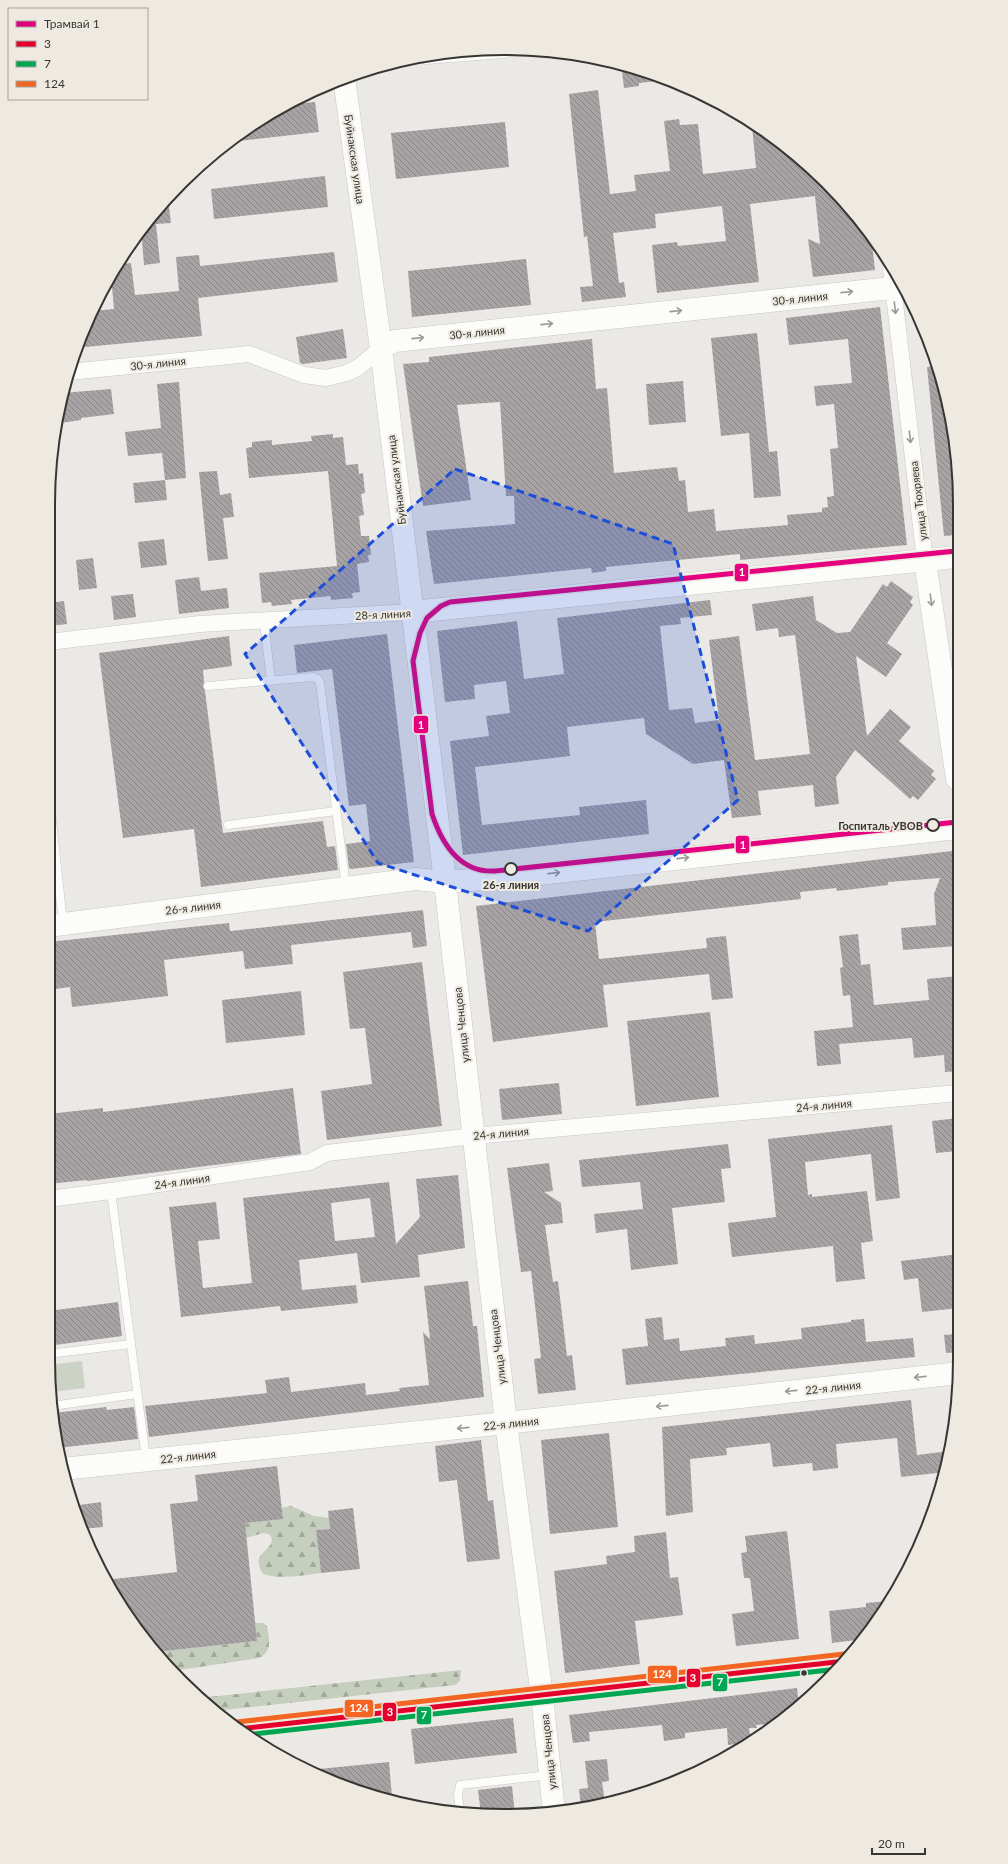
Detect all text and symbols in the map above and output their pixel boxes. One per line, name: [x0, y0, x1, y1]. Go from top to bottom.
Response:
legend: [8, 8, 148, 100]
text: Трамвай 1: [44, 16, 100, 31]
text: 3: [44, 36, 51, 51]
text: 7: [44, 56, 51, 71]
text: 124: [44, 76, 65, 91]
street label: Буйнакская улица: [342, 113, 368, 205]
street label: 30-я линия: [772, 289, 828, 307]
one-way arrow: [840, 289, 853, 296]
one-way arrow: [891, 301, 899, 314]
one-way arrow: [669, 307, 682, 314]
one-way arrow: [540, 321, 553, 328]
street label: 30-я линия: [449, 323, 505, 341]
one-way arrow: [411, 334, 424, 342]
street label: 30-я линия: [130, 354, 186, 372]
one-way arrow: [906, 430, 914, 443]
street label: Буйнакская улица: [384, 434, 408, 526]
street label: улица Тюхряева: [907, 460, 929, 542]
line badge: 1: [734, 563, 749, 582]
text: 1: [739, 565, 745, 578]
one-way arrow: [927, 593, 935, 606]
street label: 28-я линия: [355, 606, 411, 622]
line badge: 1: [413, 715, 429, 734]
text: 1: [418, 718, 424, 731]
marker: Госпиталь УВОВ: [926, 818, 940, 832]
place label: Госпиталь УВОВ: [838, 819, 923, 832]
line badge: 1: [735, 835, 750, 854]
text: 1: [740, 838, 746, 851]
one-way arrow: [676, 854, 689, 862]
marker: 26-я линия: [504, 862, 518, 876]
one-way arrow: [547, 869, 560, 876]
place label: 26-я линия: [483, 878, 539, 891]
street label: 26-я линия: [165, 897, 221, 917]
street label: улица Ченцова: [451, 987, 471, 1063]
street label: 24-я линия: [796, 1096, 852, 1114]
street label: 24-я линия: [473, 1124, 529, 1142]
street label: 24-я линия: [153, 1171, 211, 1191]
street label: улица Ченцова: [486, 1309, 508, 1385]
one-way arrow: [914, 1373, 927, 1381]
street label: 22-я линия: [805, 1378, 861, 1396]
one-way arrow: [785, 1388, 798, 1395]
one-way arrow: [656, 1402, 669, 1410]
street label: 22-я линия: [483, 1414, 539, 1432]
one-way arrow: [457, 1424, 470, 1431]
street label: 22-я линия: [160, 1447, 216, 1465]
line badge: 124: [647, 1665, 678, 1684]
text: 124: [652, 1667, 672, 1680]
line badge: 3: [686, 1668, 701, 1688]
unlabelled marker: [799, 1668, 809, 1678]
text: 3: [690, 1671, 696, 1684]
line badge: 7: [712, 1673, 728, 1692]
text: 7: [717, 1675, 723, 1688]
line badge: 124: [344, 1699, 374, 1718]
text: 124: [349, 1701, 369, 1714]
line badge: 3: [382, 1702, 397, 1722]
text: 3: [387, 1705, 393, 1718]
line badge: 7: [416, 1706, 432, 1725]
text: 7: [421, 1708, 427, 1721]
street label: улица Ченцова: [538, 1714, 558, 1790]
scale bar: [872, 1830, 925, 1856]
text: 20 m: [878, 1836, 905, 1851]

